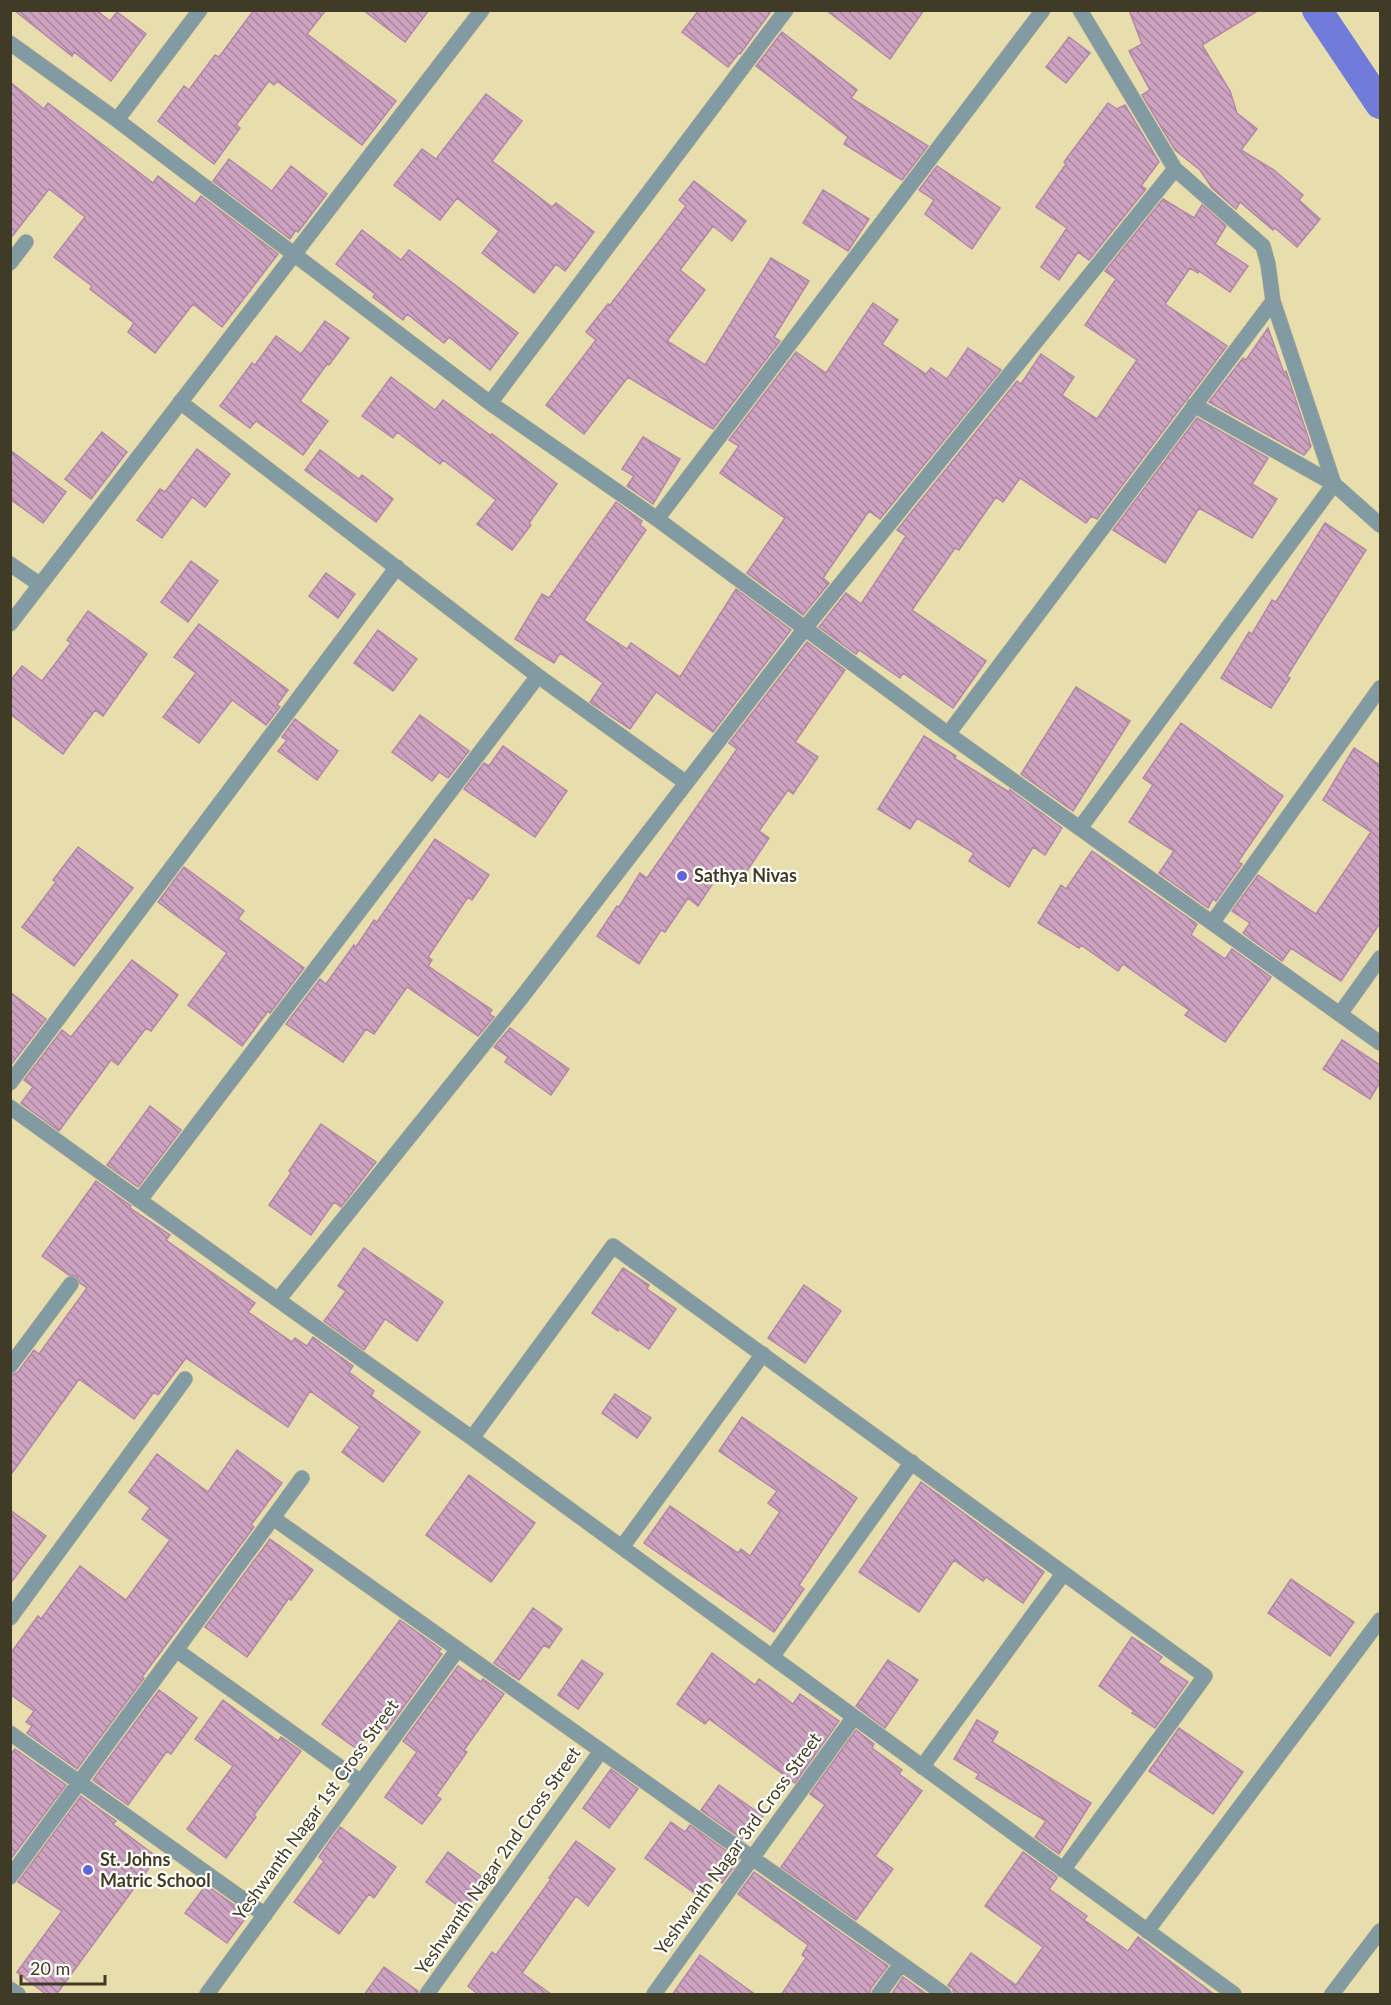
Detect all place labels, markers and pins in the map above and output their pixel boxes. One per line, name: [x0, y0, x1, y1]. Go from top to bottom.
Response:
place label: Sathya Nivas: [694, 864, 797, 886]
marker: Sathya Nivas: [675, 869, 689, 883]
place label: St. Johns Matric School: [100, 1848, 211, 1891]
marker: St. Johns Matric School: [81, 1863, 95, 1877]

